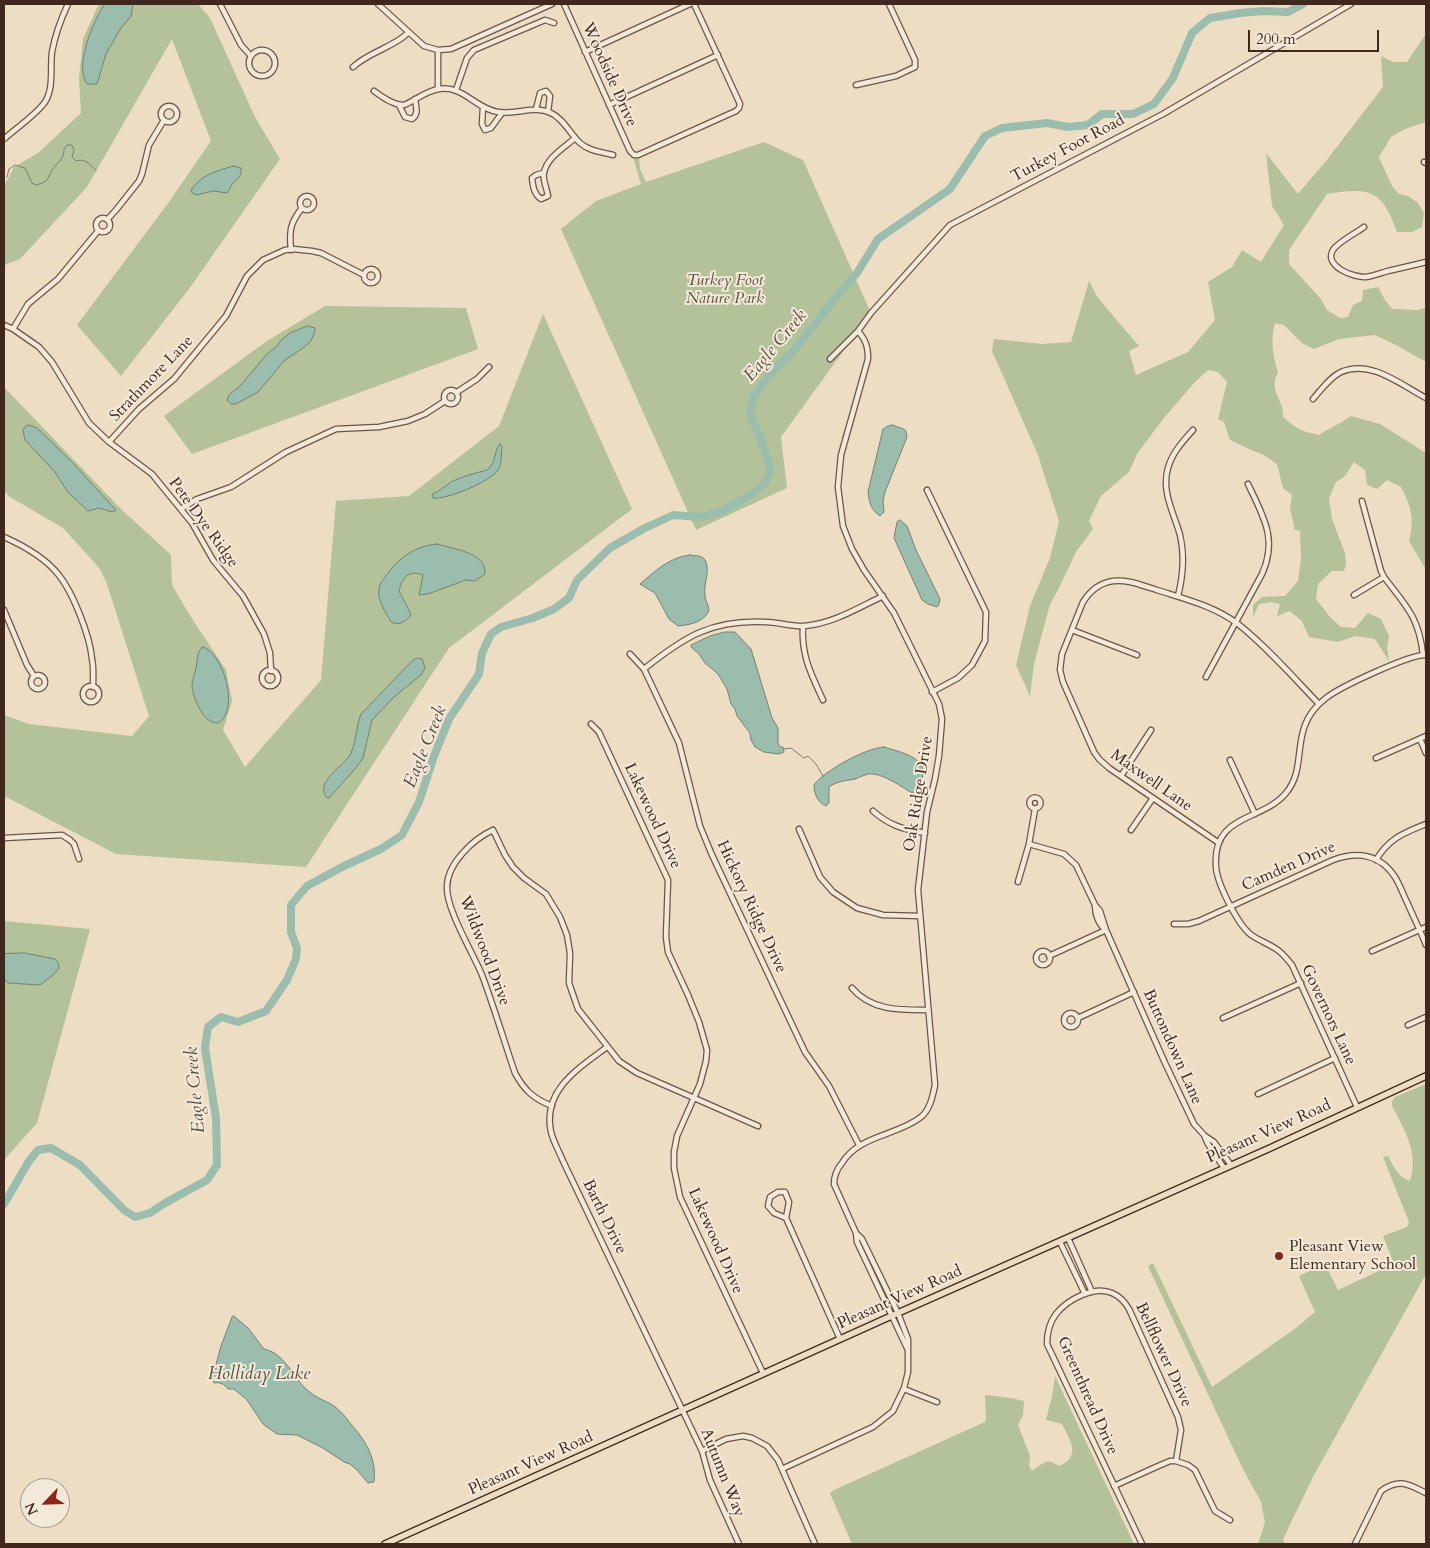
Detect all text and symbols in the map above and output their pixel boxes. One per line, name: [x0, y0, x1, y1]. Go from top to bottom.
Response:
street label: Woodside Drive: [577, 20, 641, 130]
scale bar: [1250, 20, 1381, 52]
text: 200 m: [1256, 29, 1296, 49]
street label: Turkey Foot Road: [1008, 111, 1128, 187]
park label: Turkey Foot Nature Park: [686, 271, 764, 309]
water label: Eagle Creek: [740, 306, 812, 386]
street label: Strathmore Lane: [106, 332, 198, 426]
street label: Pete Dye Ridge: [164, 474, 242, 572]
water label: Eagle Creek: [400, 703, 452, 791]
street label: Oak Ridge Drive: [900, 735, 938, 853]
street label: Maxwell Lane: [1106, 746, 1196, 816]
street label: Lakewood Drive: [619, 760, 685, 872]
street label: Hickory Ridge Drive: [712, 838, 790, 976]
street label: Camden Drive: [1239, 838, 1339, 896]
street label: Wildwood Drive: [454, 893, 514, 1009]
street label: Governors Lane: [1296, 962, 1360, 1068]
street label: Buttondown Lane: [1138, 987, 1206, 1107]
water label: Eagle Creek: [181, 1046, 211, 1134]
street label: Pleasant View Road: [1204, 1096, 1334, 1168]
street label: Barth Drive: [578, 1177, 630, 1257]
street label: Lakewood Drive: [683, 1185, 747, 1297]
place label: Pleasant View Elementary School: [1289, 1237, 1416, 1275]
marker: Pleasant View Elementary School: [1273, 1250, 1285, 1262]
street label: Pleasant View Road: [835, 1262, 965, 1334]
street label: Bellflower Drive: [1130, 1300, 1196, 1410]
street label: Greenthread Drive: [1052, 1334, 1122, 1458]
water label: Holliday Lake: [208, 1364, 310, 1386]
street label: Autumn Way: [695, 1426, 749, 1520]
street label: Pleasant View Road: [466, 1428, 596, 1500]
north arrow: [20, 1478, 70, 1528]
text: N: [21, 1499, 43, 1518]

